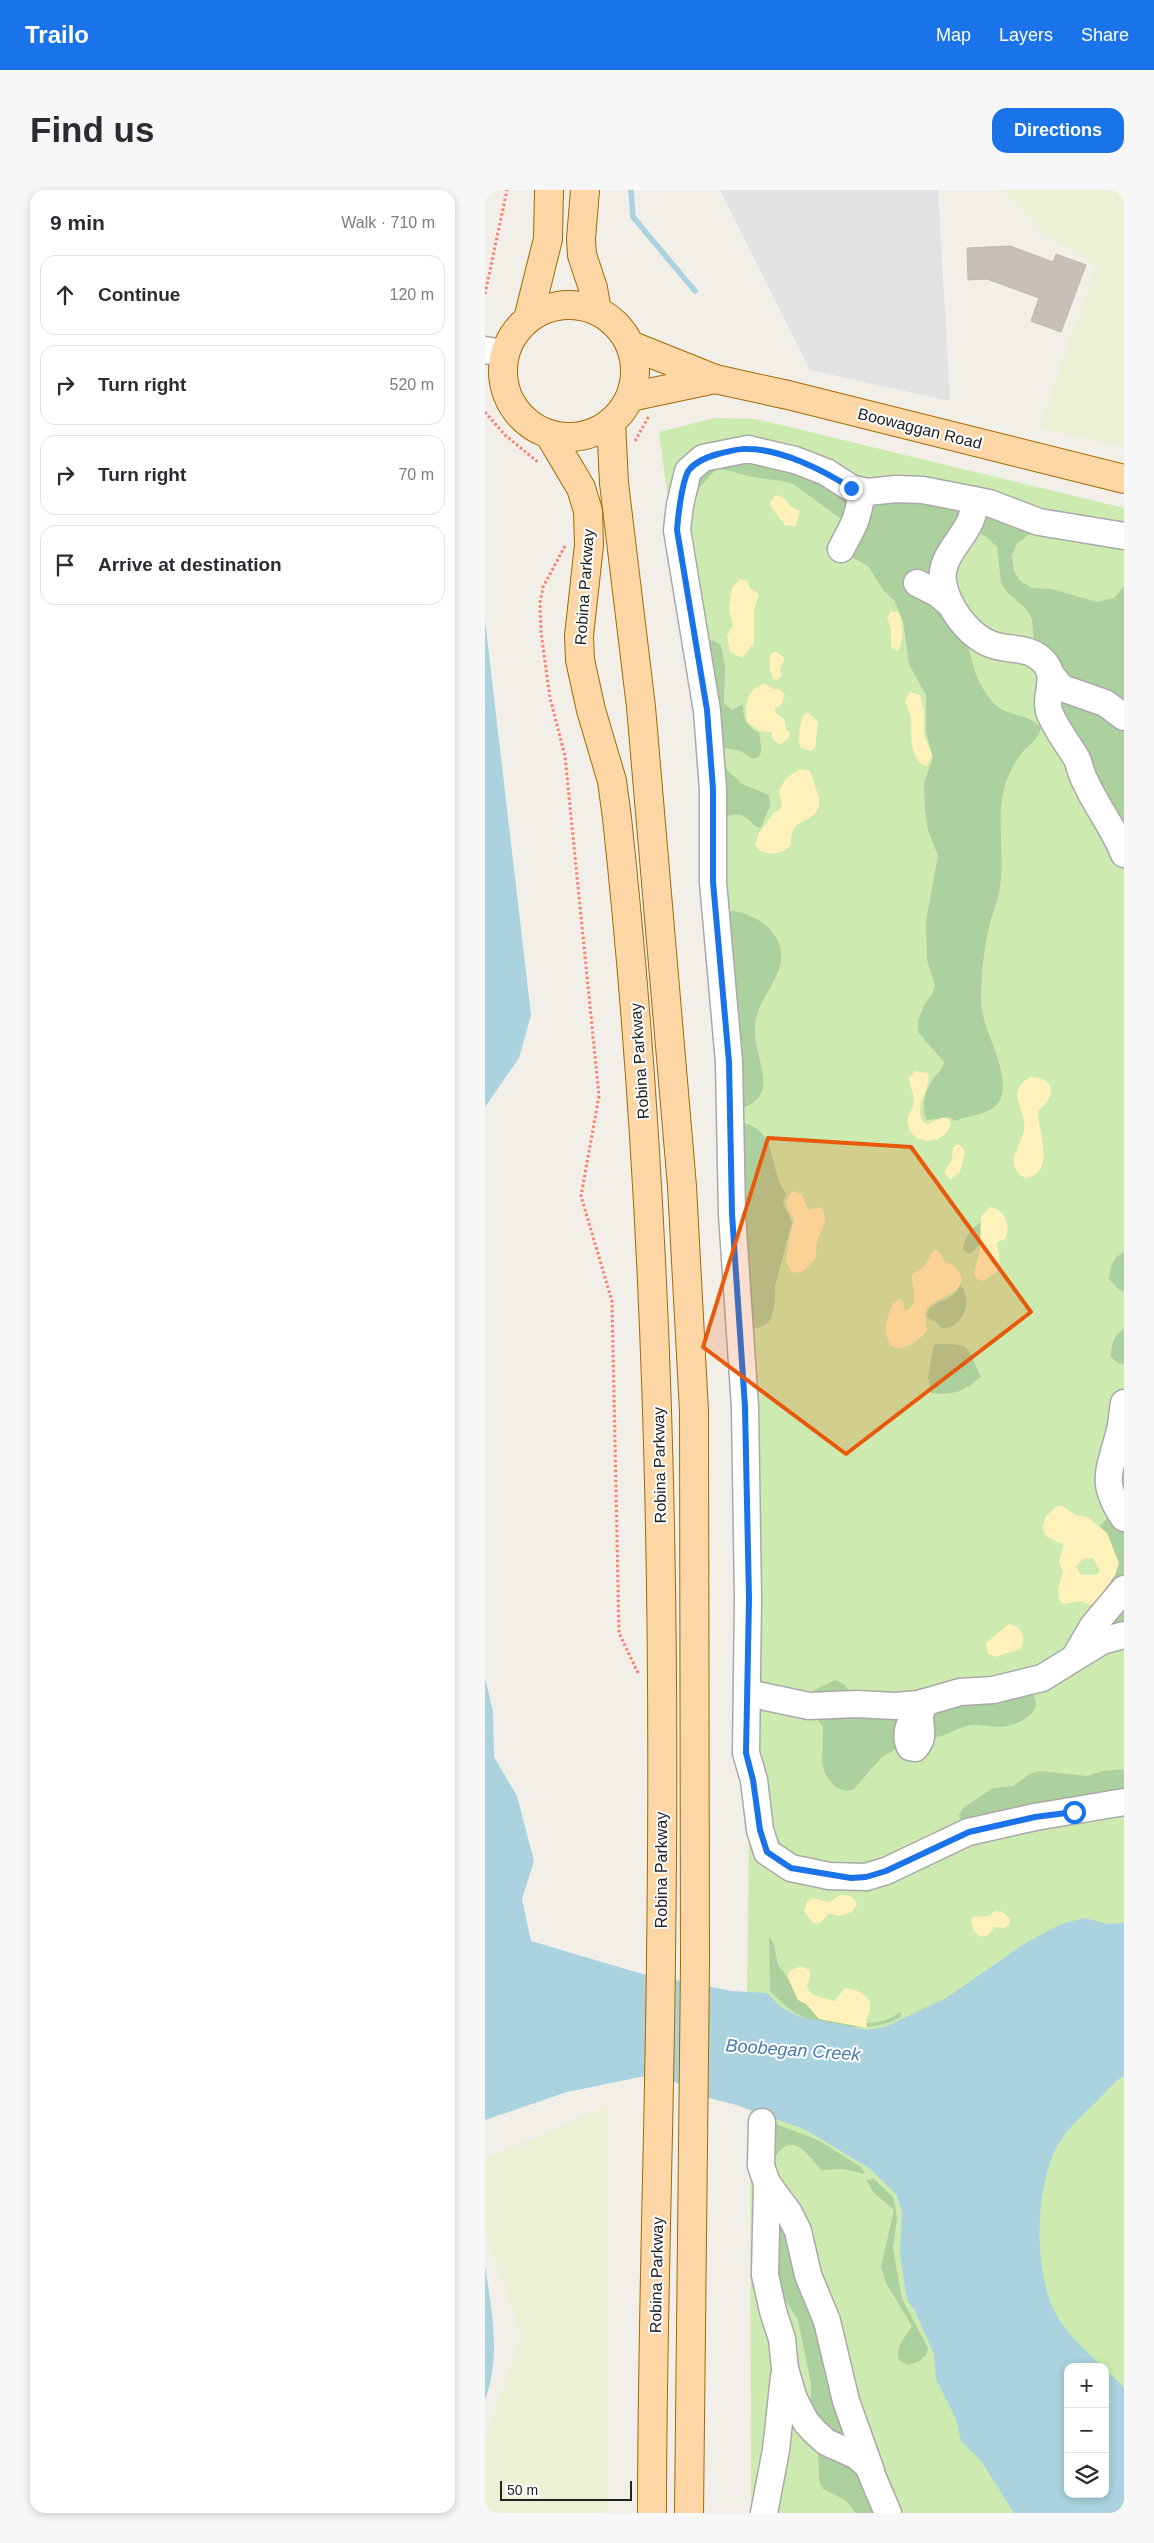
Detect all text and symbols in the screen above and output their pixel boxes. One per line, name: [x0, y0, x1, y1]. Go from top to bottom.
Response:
text: Trailo: [25, 21, 89, 48]
text: Map: [936, 25, 971, 45]
text: Layers: [999, 25, 1053, 45]
text: Share: [1081, 25, 1129, 45]
button: Directions: [992, 108, 1124, 153]
text: Find us: [30, 110, 154, 149]
text: 9 min: [50, 211, 105, 234]
text: Walk · 710 m: [341, 214, 435, 231]
icon: ahead: [51, 281, 79, 309]
text: Continue: [98, 284, 180, 305]
text: 120 m: [390, 286, 434, 303]
icon: right: [51, 371, 79, 399]
text: Turn right: [98, 374, 186, 395]
text: 520 m: [390, 376, 434, 393]
street label: Boowaggan Road: [856, 405, 984, 452]
icon: right: [51, 461, 79, 489]
text: Turn right: [98, 464, 186, 485]
text: 70 m: [398, 466, 434, 483]
route end: [840, 477, 863, 500]
street label: Robina Parkway: [572, 528, 597, 646]
icon: arrive: [51, 551, 79, 579]
text: Arrive at destination: [98, 554, 282, 575]
street label: Robina Parkway: [627, 1002, 652, 1120]
street label: Robina Parkway: [650, 1407, 669, 1523]
route start: [1063, 1801, 1086, 1824]
street label: Robina Parkway: [653, 1812, 670, 1928]
water label: Boobegan Creek: [725, 2035, 862, 2065]
street label: Robina Parkway: [647, 2217, 666, 2333]
map controls: [1064, 2363, 1109, 2498]
button: +: [1064, 2363, 1109, 2408]
button: −: [1064, 2408, 1109, 2453]
button: layers: [1064, 2453, 1109, 2498]
scale bar: [500, 2478, 633, 2501]
text: 50 m: [507, 2482, 538, 2498]

